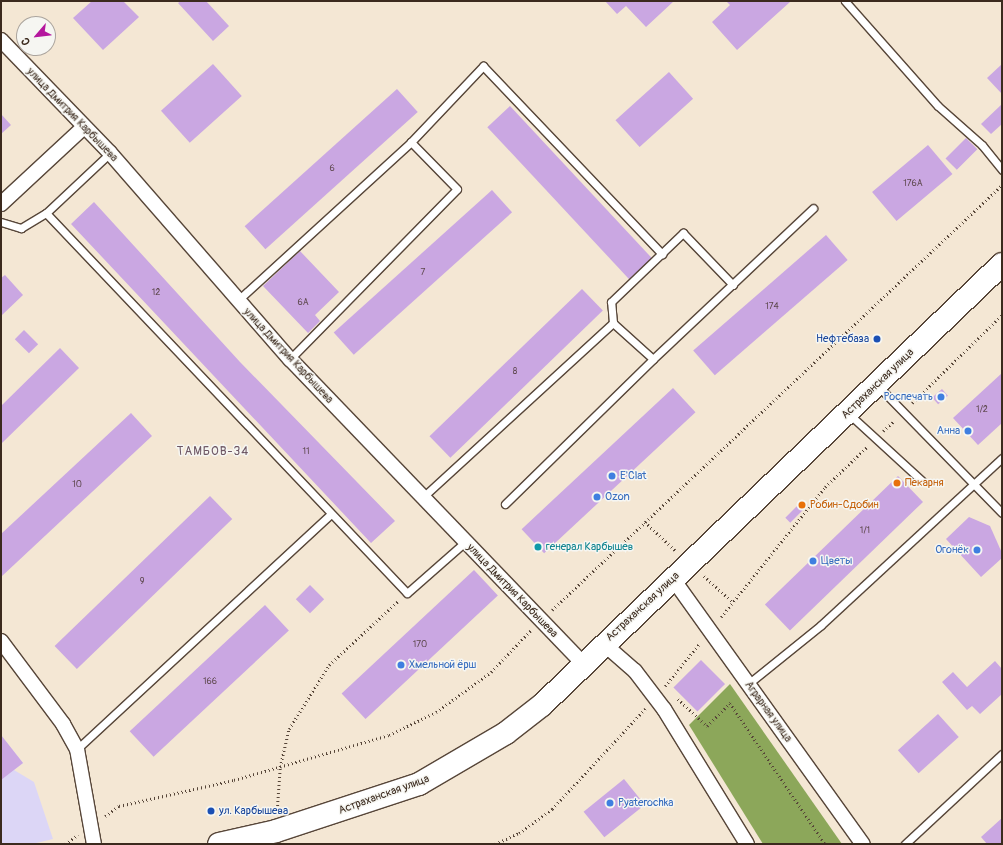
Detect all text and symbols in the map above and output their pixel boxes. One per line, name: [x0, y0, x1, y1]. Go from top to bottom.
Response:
north arrow: [16, 16, 56, 56]
text: С: [19, 35, 33, 47]
street label: улица Дмитрия Карбышева: [24, 65, 120, 165]
house number: 6: [329, 164, 335, 174]
house number: 176А: [903, 179, 923, 189]
house number: 7: [421, 268, 425, 278]
house number: 12: [152, 288, 160, 298]
house number: 6А: [297, 298, 309, 308]
house number: 174: [765, 302, 779, 312]
street label: улица Дмитрия Карбышева: [240, 306, 336, 406]
place label: Нефтебаза: [816, 332, 869, 346]
marker: Нефтебаза: [872, 334, 882, 344]
street label: Астраханская улица: [839, 346, 917, 422]
house number: 8: [513, 367, 517, 377]
place label: Роспечать: [884, 390, 933, 404]
marker: Роспечать: [936, 392, 946, 402]
house number: 1/2: [976, 405, 988, 415]
place label: Анна: [937, 424, 960, 438]
marker: Анна: [963, 426, 973, 436]
district label: ТАМБОВ-34: [177, 445, 249, 459]
house number: 11: [302, 447, 310, 457]
place label: E'Clat: [620, 469, 647, 483]
marker: E'Clat: [607, 471, 617, 481]
place label: Пекарня: [905, 476, 944, 490]
marker: Пекарня: [892, 478, 902, 488]
house number: 10: [72, 480, 82, 490]
place label: Ozon: [605, 490, 630, 504]
marker: Ozon: [592, 492, 602, 502]
place label: Робин-Сдобин: [810, 498, 879, 512]
marker: Робин-Сдобин: [797, 500, 807, 510]
house number: 1/1: [860, 526, 870, 536]
place label: генерал Карбышев: [546, 540, 633, 554]
street label: улица Дмитрия Карбышева: [464, 541, 560, 641]
marker: генерал Карбышев: [533, 542, 543, 552]
place label: Огонёк: [935, 543, 969, 557]
marker: Огонёк: [972, 545, 982, 555]
place label: Цветы: [821, 554, 852, 568]
marker: Цветы: [808, 556, 818, 566]
street label: Астраханская улица: [603, 570, 683, 644]
house number: 9: [140, 577, 144, 587]
house number: 170: [413, 640, 427, 650]
place label: Хмельной ёрш: [409, 658, 476, 672]
marker: Хмельной ёрш: [396, 660, 406, 670]
house number: 166: [203, 677, 217, 687]
street label: Аграрная улица: [742, 679, 794, 745]
street label: Астраханская улица: [337, 772, 431, 818]
place label: Pyaterochka: [618, 796, 673, 810]
marker: Pyaterochka: [605, 798, 615, 808]
place label: ул. Карбышева: [219, 804, 288, 818]
marker: ул. Карбышева: [206, 806, 216, 816]

